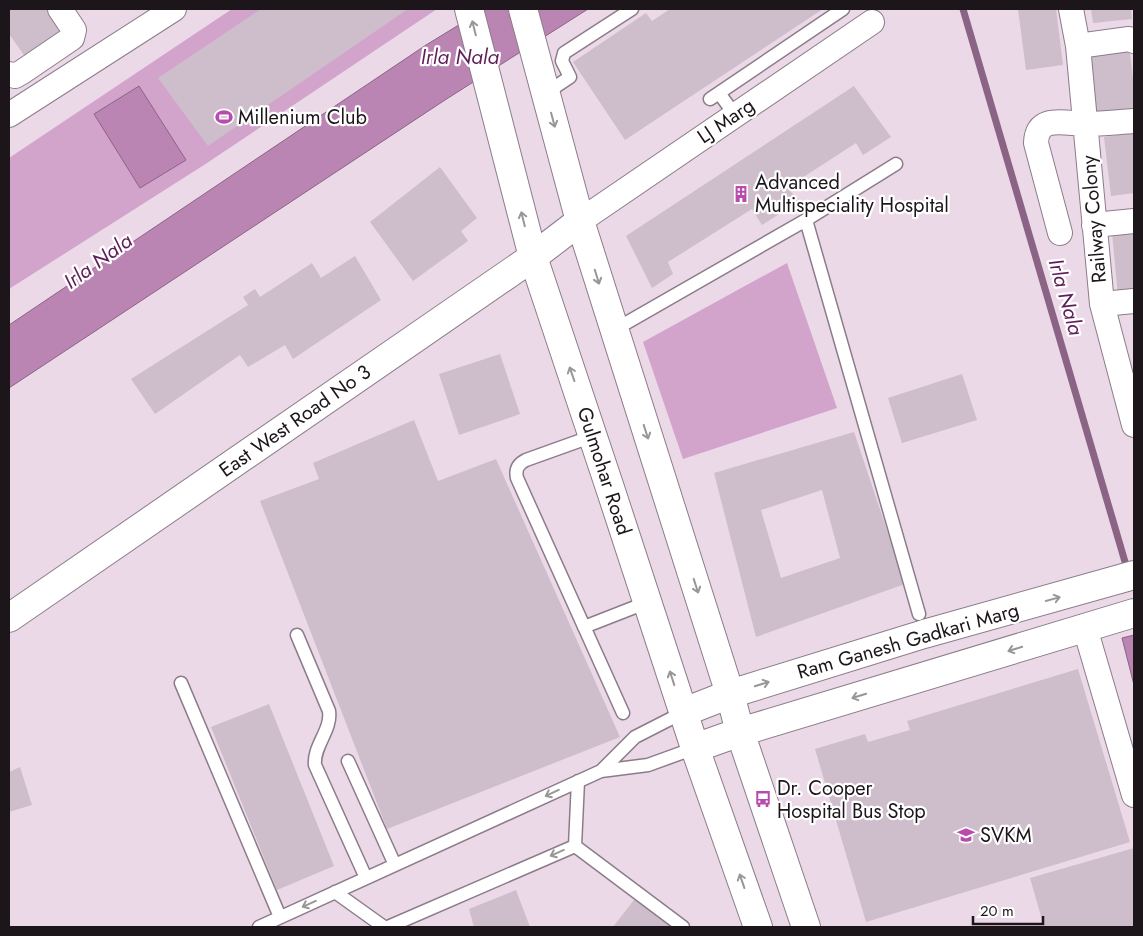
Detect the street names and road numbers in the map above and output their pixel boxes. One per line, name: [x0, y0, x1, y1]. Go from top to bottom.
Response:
street label: LJ Marg: [692, 91, 760, 151]
street label: Railway Colony: [1074, 154, 1114, 284]
street label: East West Road No 3: [213, 358, 377, 484]
street label: Gulmohar Road: [570, 403, 638, 539]
street label: Ram Ganesh Gadkari Marg: [794, 595, 1022, 687]

